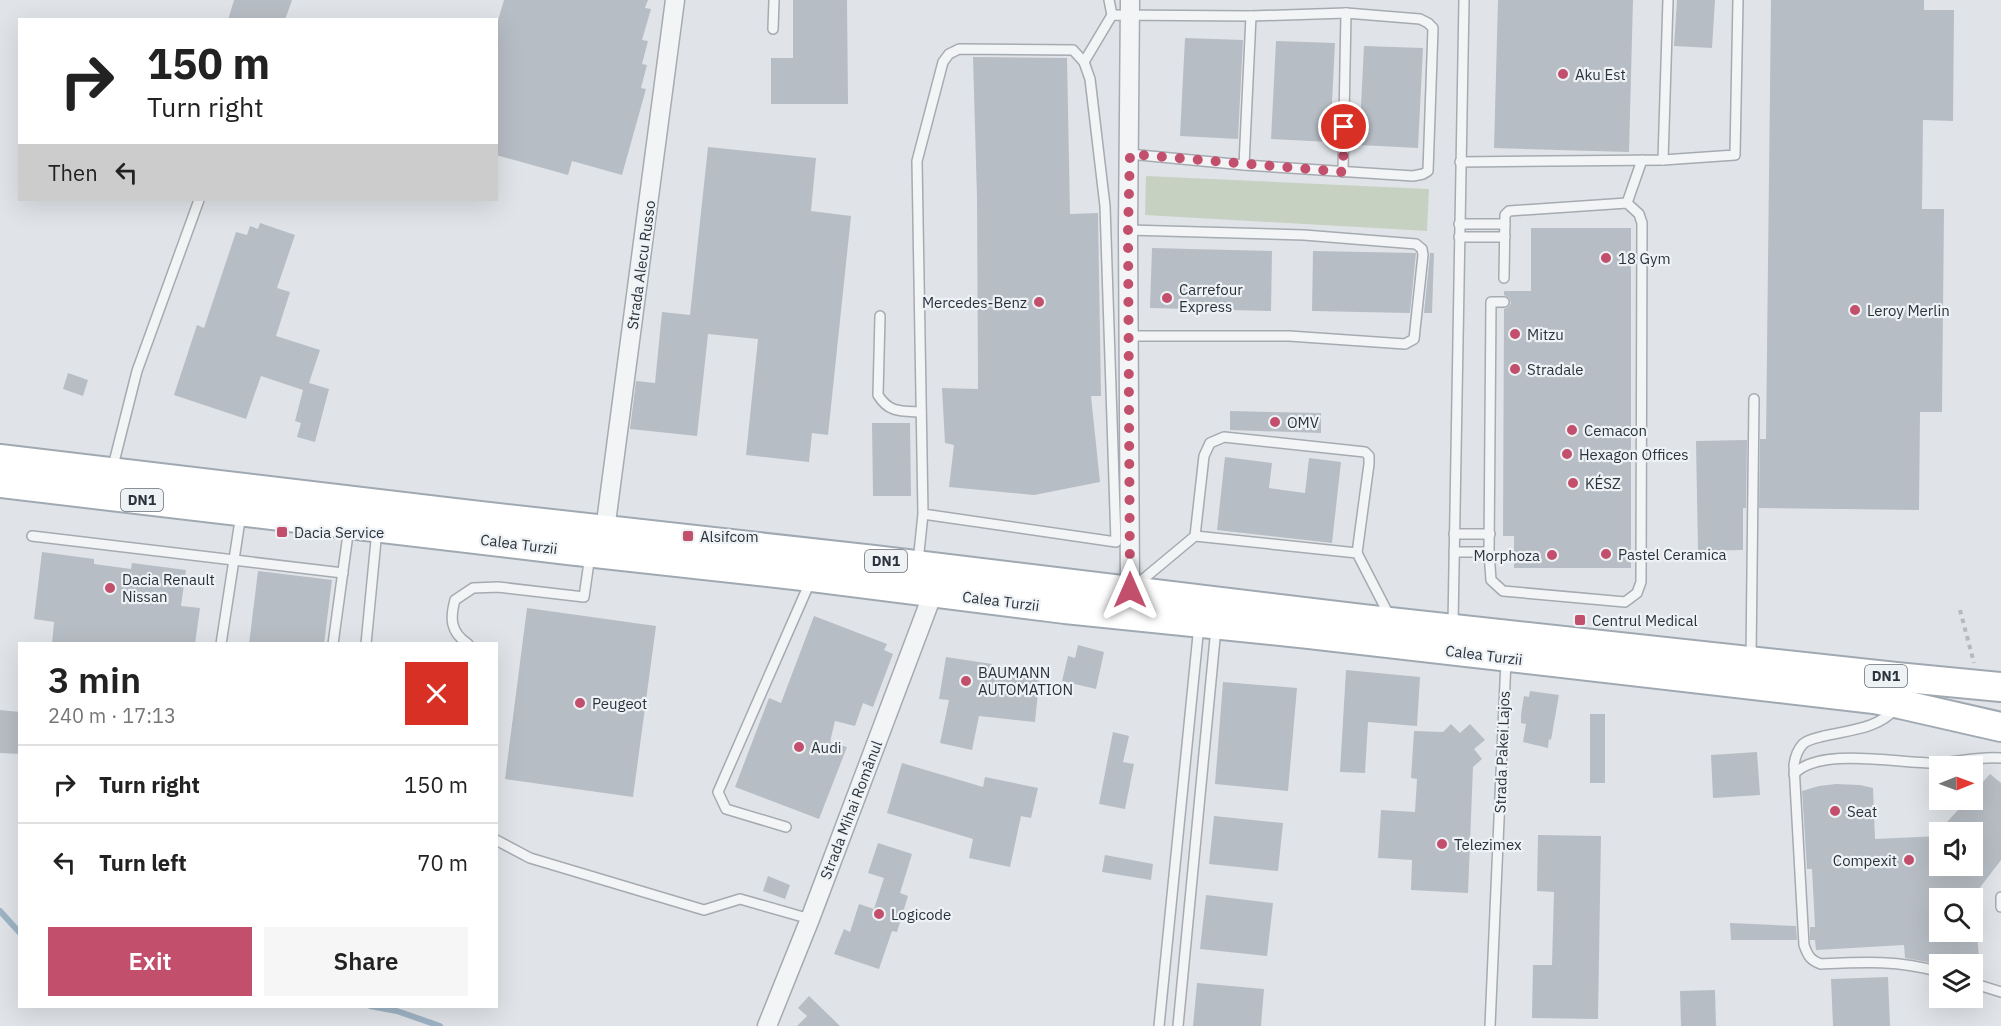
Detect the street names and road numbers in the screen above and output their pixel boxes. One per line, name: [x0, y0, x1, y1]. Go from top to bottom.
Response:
street label: Strada Alecu Russo: [623, 199, 659, 331]
road number: DN1: [121, 489, 163, 511]
street label: Calea Turzii: [479, 530, 559, 558]
road number: DN1: [865, 550, 907, 572]
street label: Calea Turzii: [961, 587, 1041, 615]
street label: Calea Turzii: [1444, 641, 1524, 669]
road number: DN1: [1865, 665, 1907, 687]
street label: Strada Pakei Lajos: [1490, 690, 1514, 814]
street label: Strada Mihai Românul: [816, 738, 886, 882]

